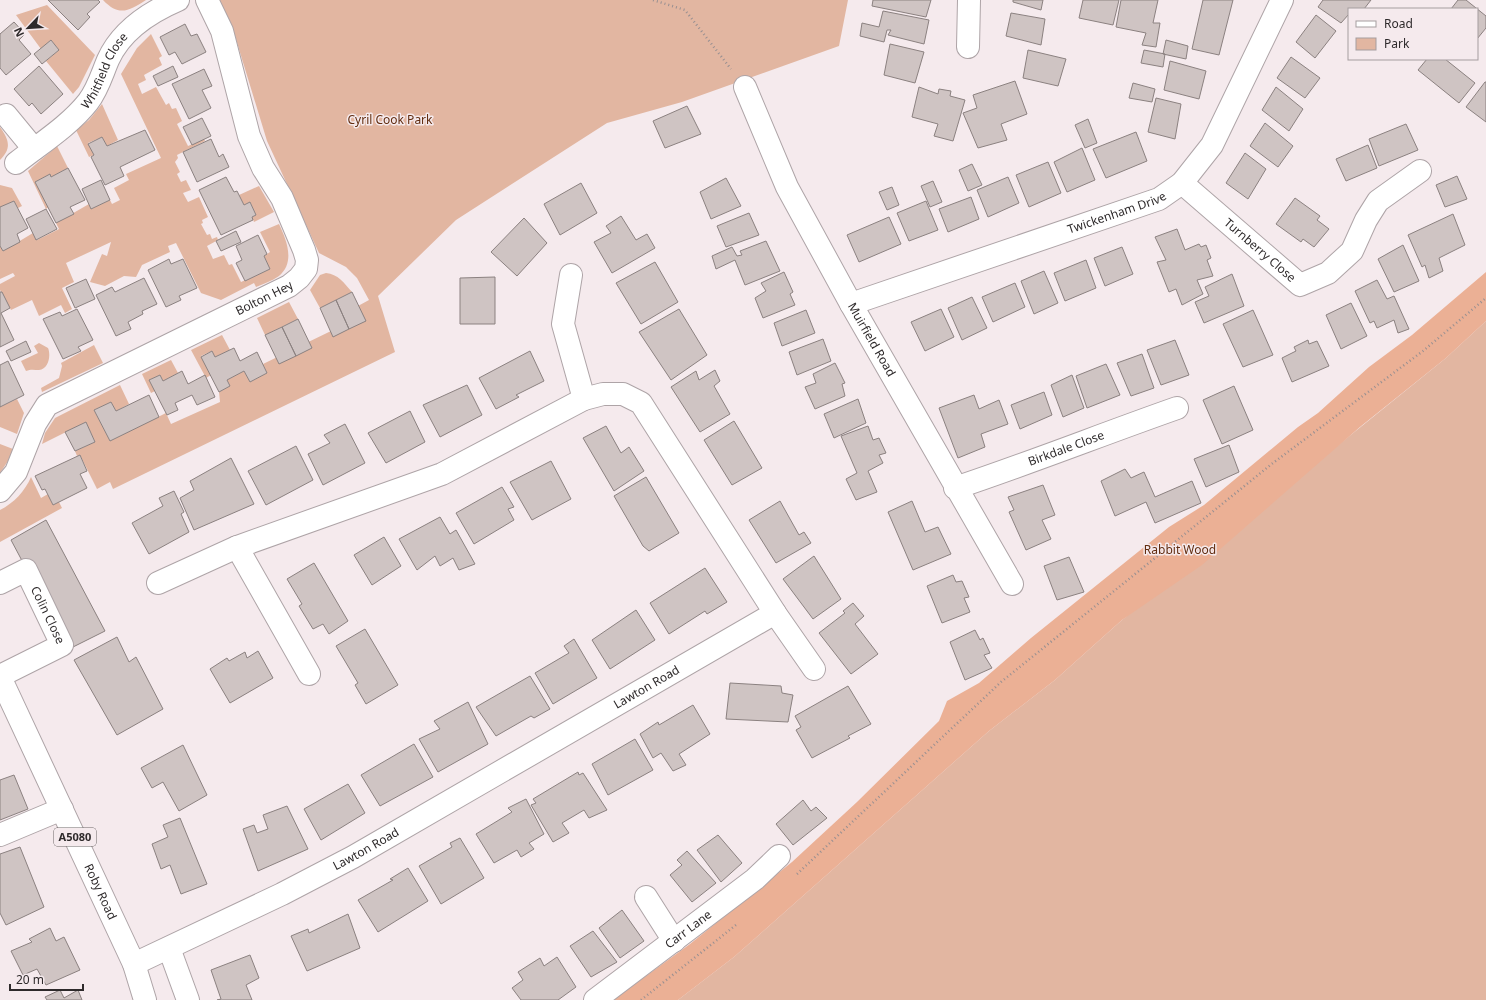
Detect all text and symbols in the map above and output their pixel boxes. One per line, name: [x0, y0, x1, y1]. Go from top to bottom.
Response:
north arrow: [8, 8, 48, 48]
legend: [1348, 8, 1478, 60]
text: Road: [1384, 15, 1413, 32]
text: N: [10, 25, 27, 40]
street label: Whitfield Close: [77, 28, 131, 112]
text: Park: [1384, 35, 1410, 52]
park label: Cyril Cook Park: [348, 111, 433, 128]
street label: Twickenham Drive: [1065, 187, 1170, 238]
street label: Turnberry Close: [1221, 214, 1300, 286]
street label: Bolton Hey: [232, 276, 297, 319]
street label: Muirfield Road: [844, 299, 900, 380]
street label: Birkdale Close: [1026, 426, 1107, 470]
park label: Rabbit Wood: [1144, 541, 1216, 558]
street label: Colin Close: [27, 583, 69, 647]
street label: Lawton Road: [610, 661, 682, 713]
street label: Lawton Road: [330, 823, 402, 874]
road number: A5080: [54, 828, 96, 846]
street label: Roby Road: [80, 861, 121, 922]
street label: Carr Lane: [661, 906, 715, 952]
scale bar: [10, 966, 83, 992]
text: 20 m: [16, 971, 44, 988]

